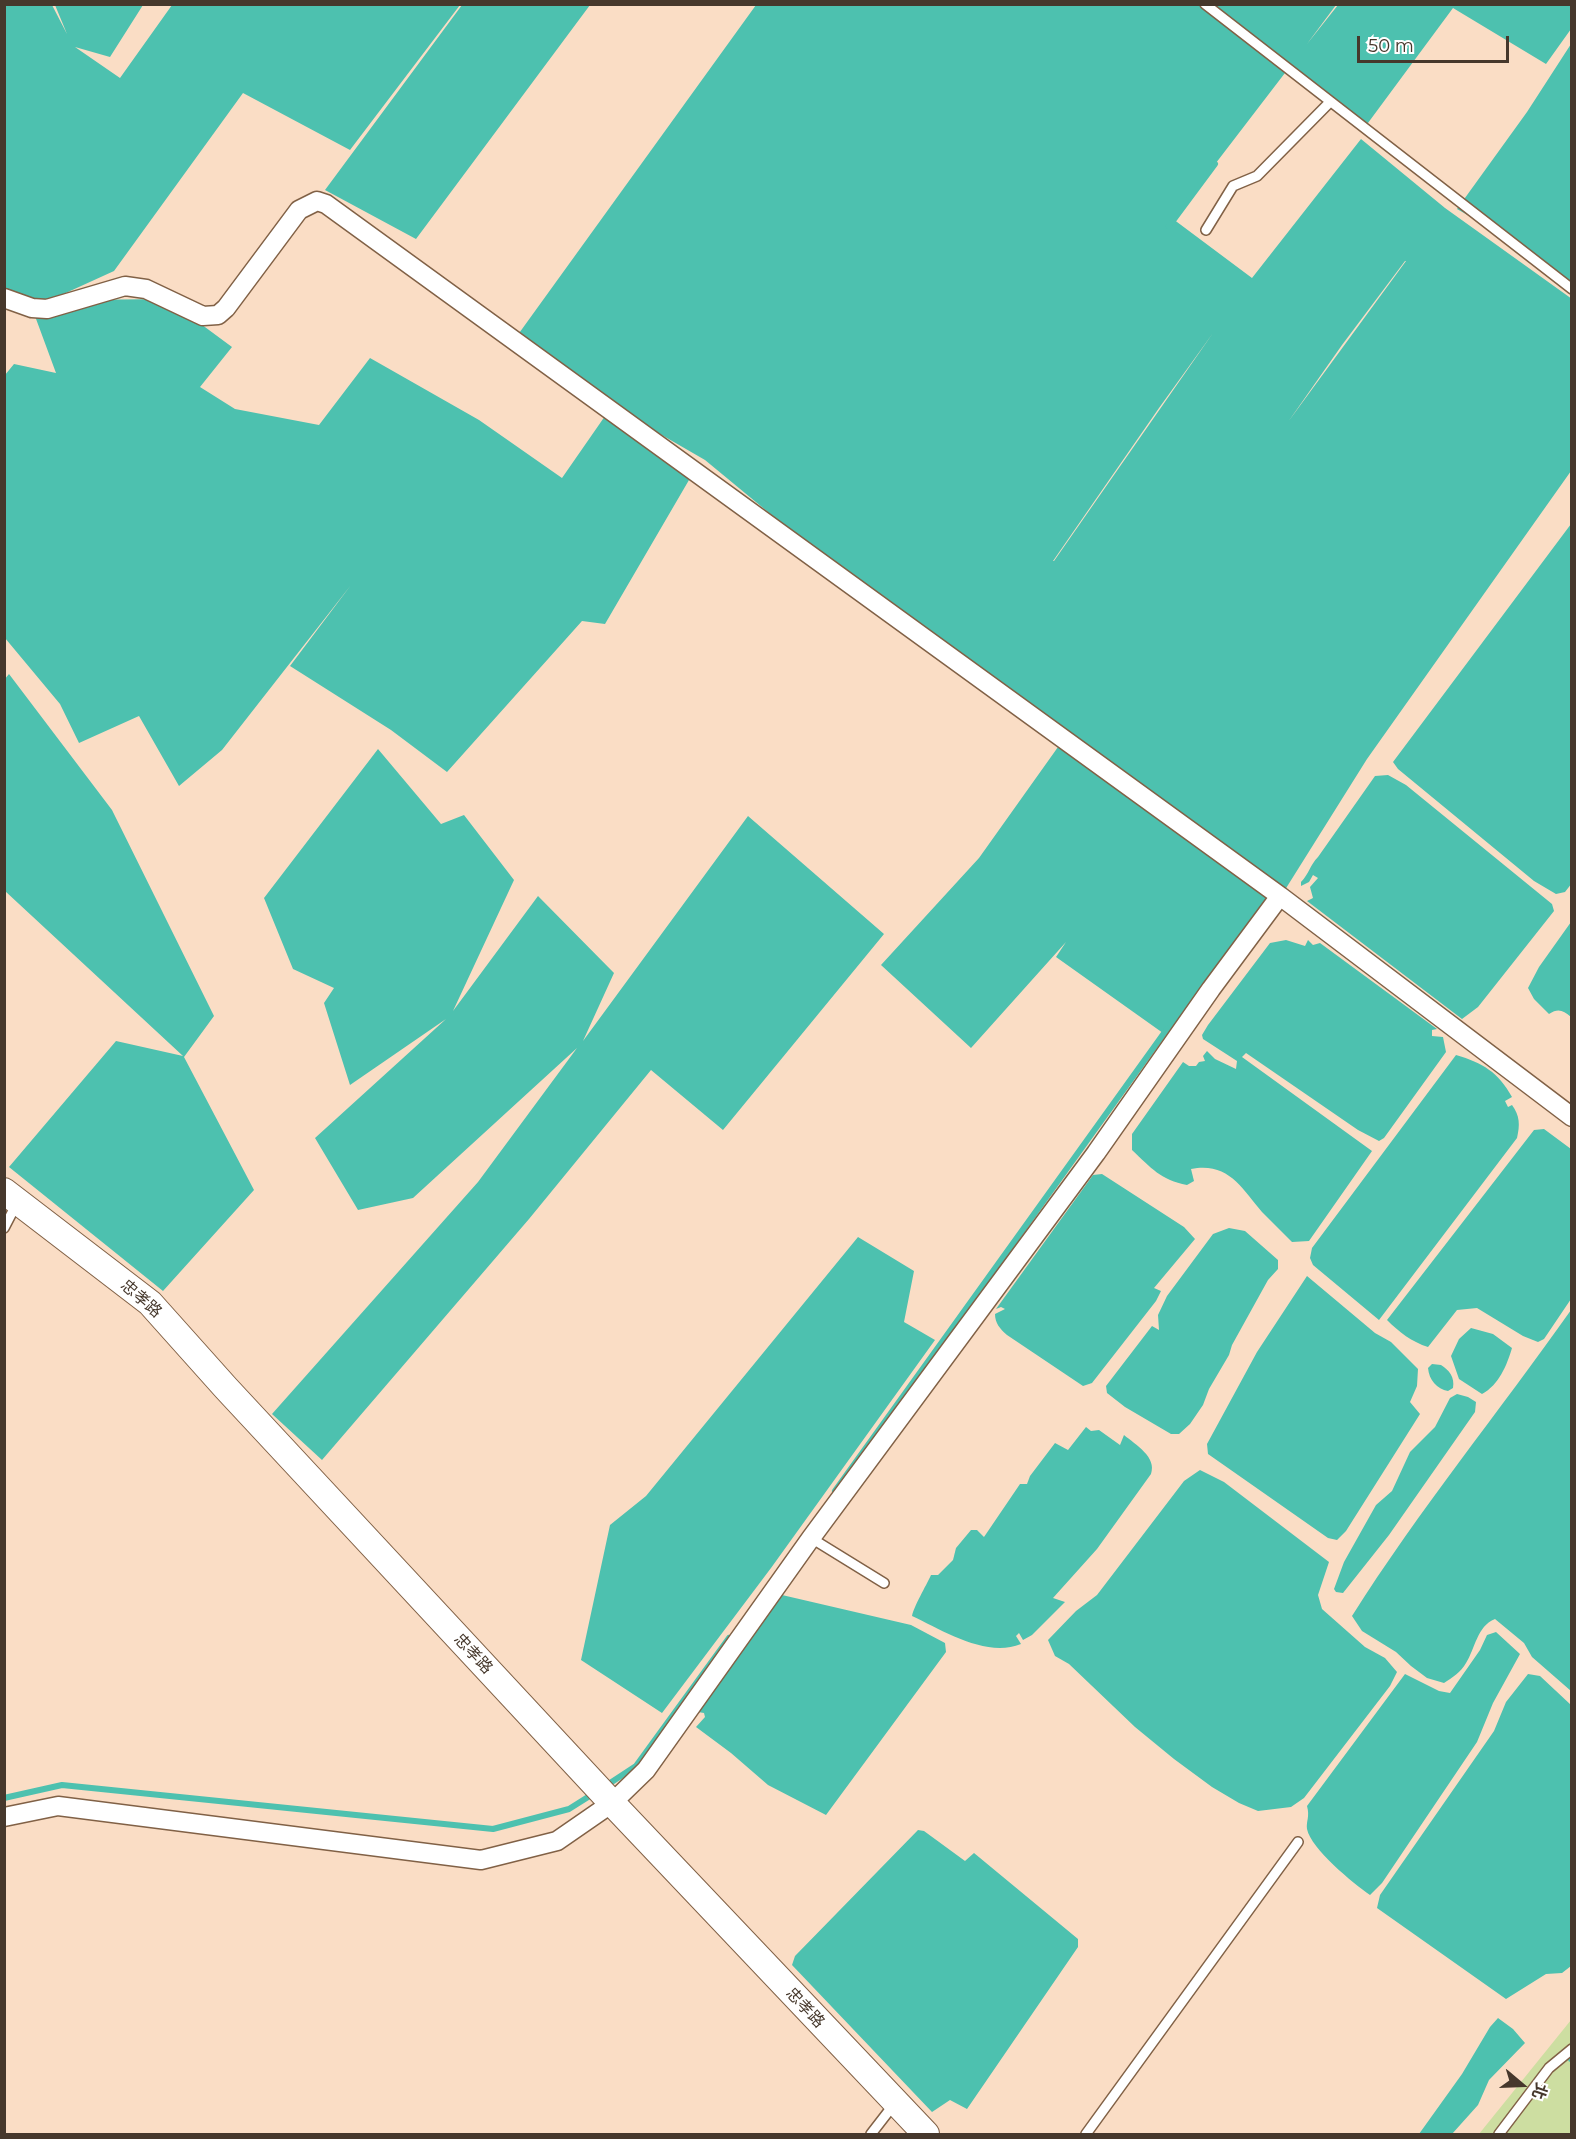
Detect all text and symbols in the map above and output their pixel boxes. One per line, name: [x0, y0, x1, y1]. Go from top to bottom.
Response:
scale bar: [1360, 24, 1512, 62]
text: 50 m: [1368, 35, 1414, 57]
street label: 忠孝路: [117, 1276, 165, 1322]
street label: 忠孝路: [450, 1630, 496, 1678]
street label: 忠孝路: [782, 1984, 828, 2032]
north arrow: [1492, 2055, 1552, 2115]
text: 北: [1528, 2080, 1551, 2102]

